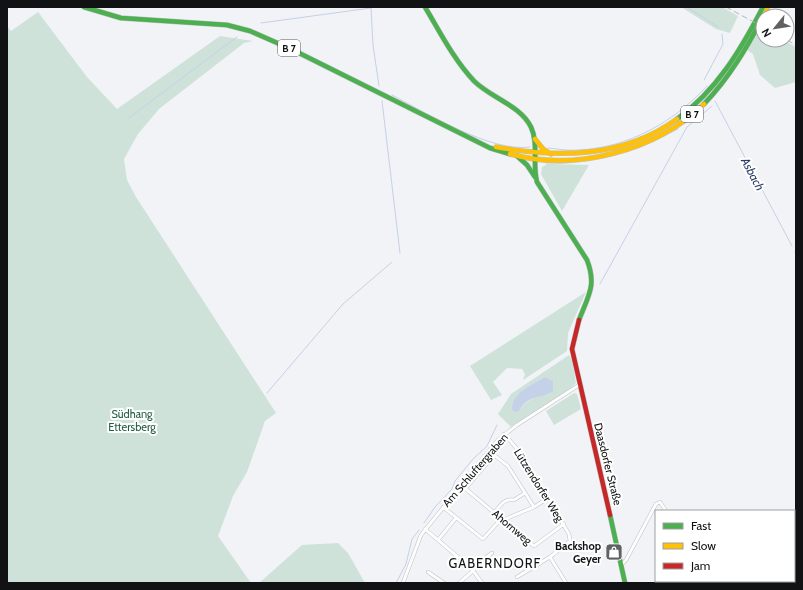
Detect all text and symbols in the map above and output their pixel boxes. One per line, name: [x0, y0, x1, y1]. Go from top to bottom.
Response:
north arrow: [755, 8, 795, 48]
text: N: [758, 26, 774, 40]
road number: B 7: [278, 40, 300, 56]
road number: B 7: [681, 106, 703, 122]
water label: Asbach: [738, 154, 768, 193]
park label: Südhang Ettersberg: [108, 407, 156, 434]
street label: Daasdorfer Straße: [591, 421, 625, 507]
street label: Am Schluftergraben: [439, 430, 511, 510]
street label: Lützendorfer Weg: [511, 446, 567, 525]
street label: Ahornweg: [489, 506, 535, 548]
legend: [655, 510, 795, 582]
text: Fast: [691, 518, 711, 533]
text: Slow: [691, 538, 716, 553]
place label: Backshop Geyer: [555, 539, 601, 566]
shop icon: Backshop Geyer: [604, 542, 624, 562]
district label: GABERNDORF: [449, 555, 541, 571]
text: Jam: [690, 558, 710, 573]

